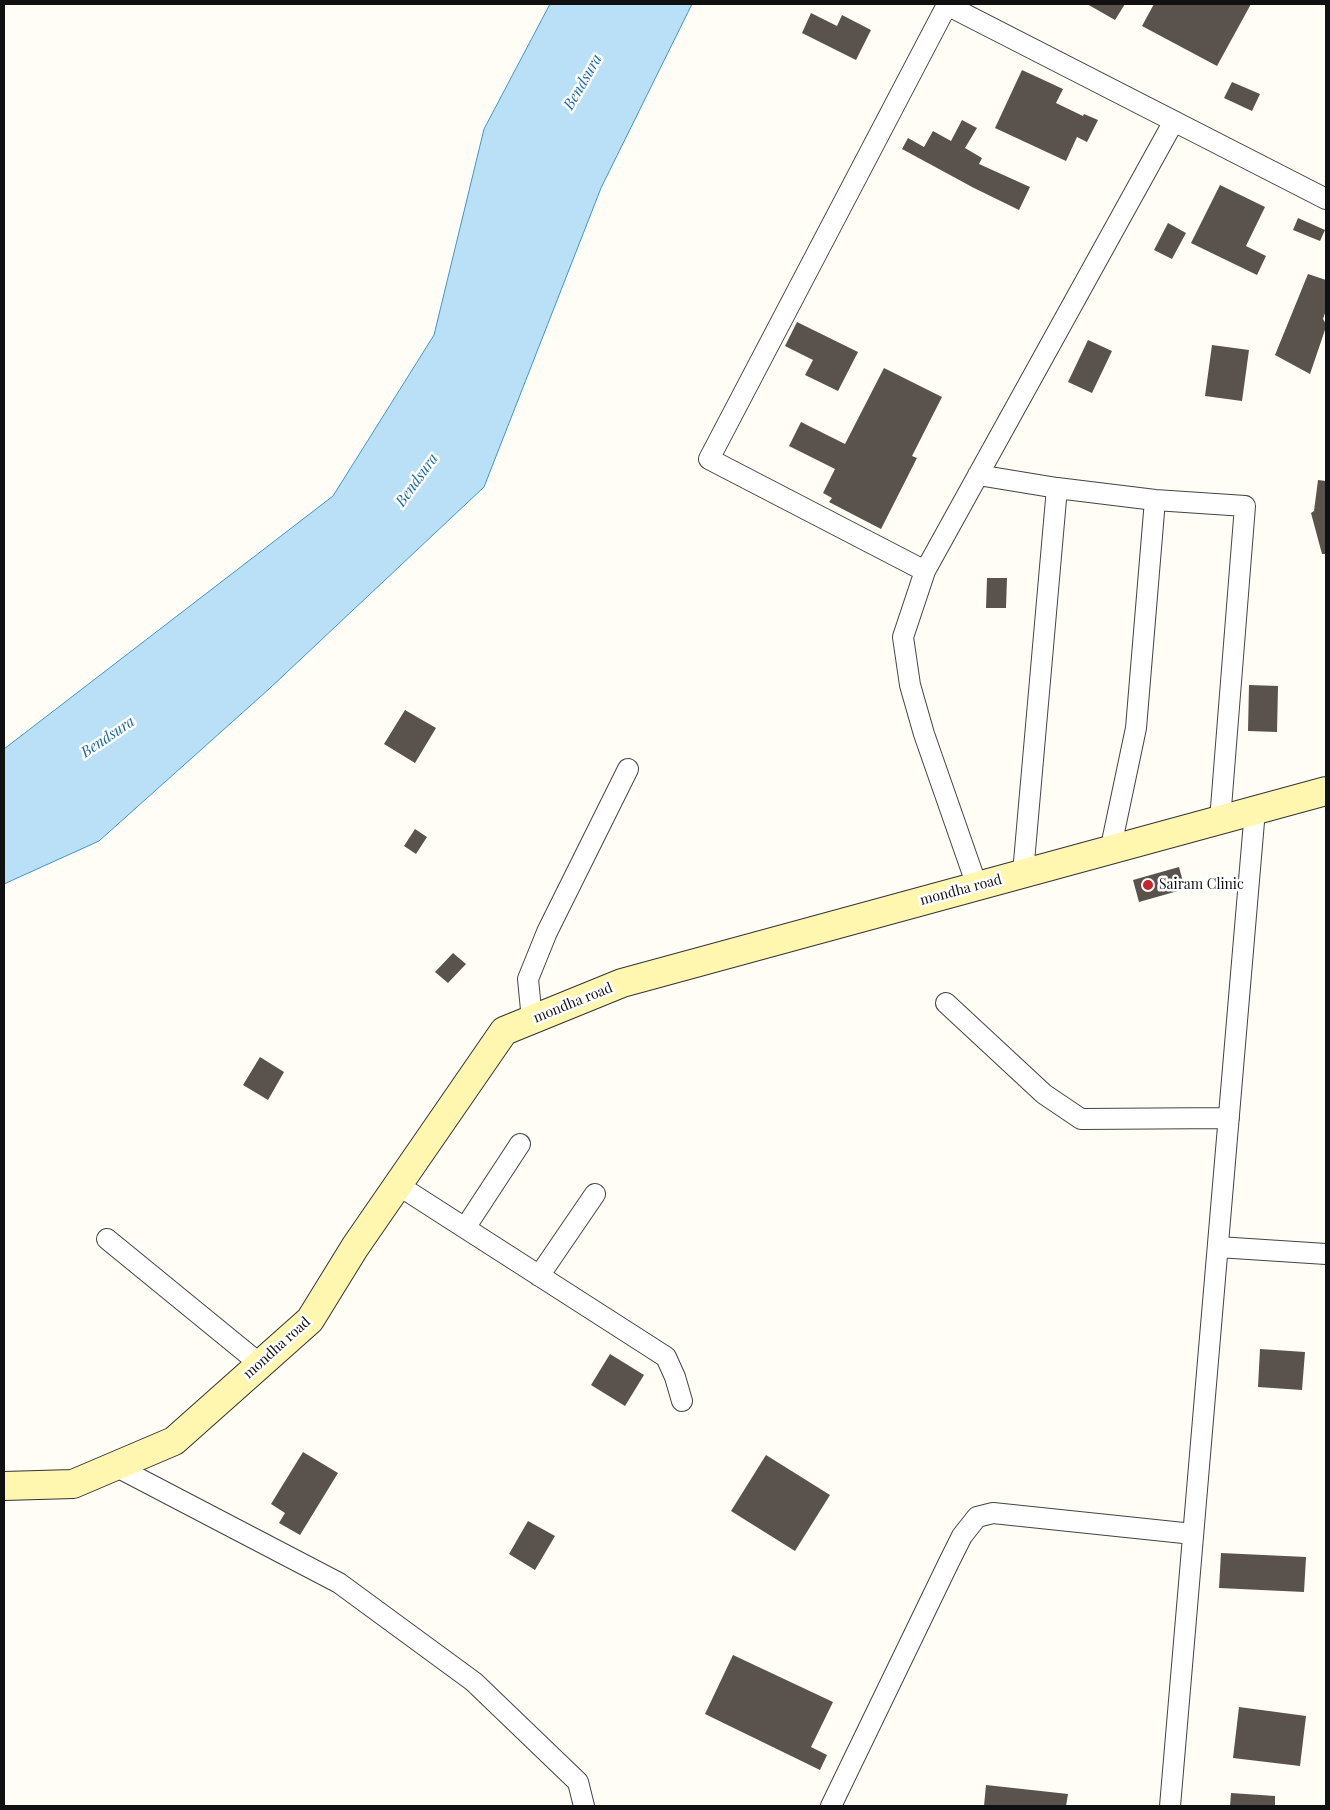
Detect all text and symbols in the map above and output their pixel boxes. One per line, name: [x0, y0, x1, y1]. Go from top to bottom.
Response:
water label: Bendsura: [560, 51, 606, 113]
water label: Bendsura: [392, 450, 442, 510]
water label: Bendsura: [78, 713, 138, 761]
street label: mondha road: [918, 871, 1004, 909]
place label: Sairam Clinic: [1159, 877, 1244, 893]
marker: Sairam Clinic: [1141, 878, 1155, 892]
street label: mondha road: [531, 979, 615, 1027]
street label: mondha road: [240, 1314, 314, 1382]

